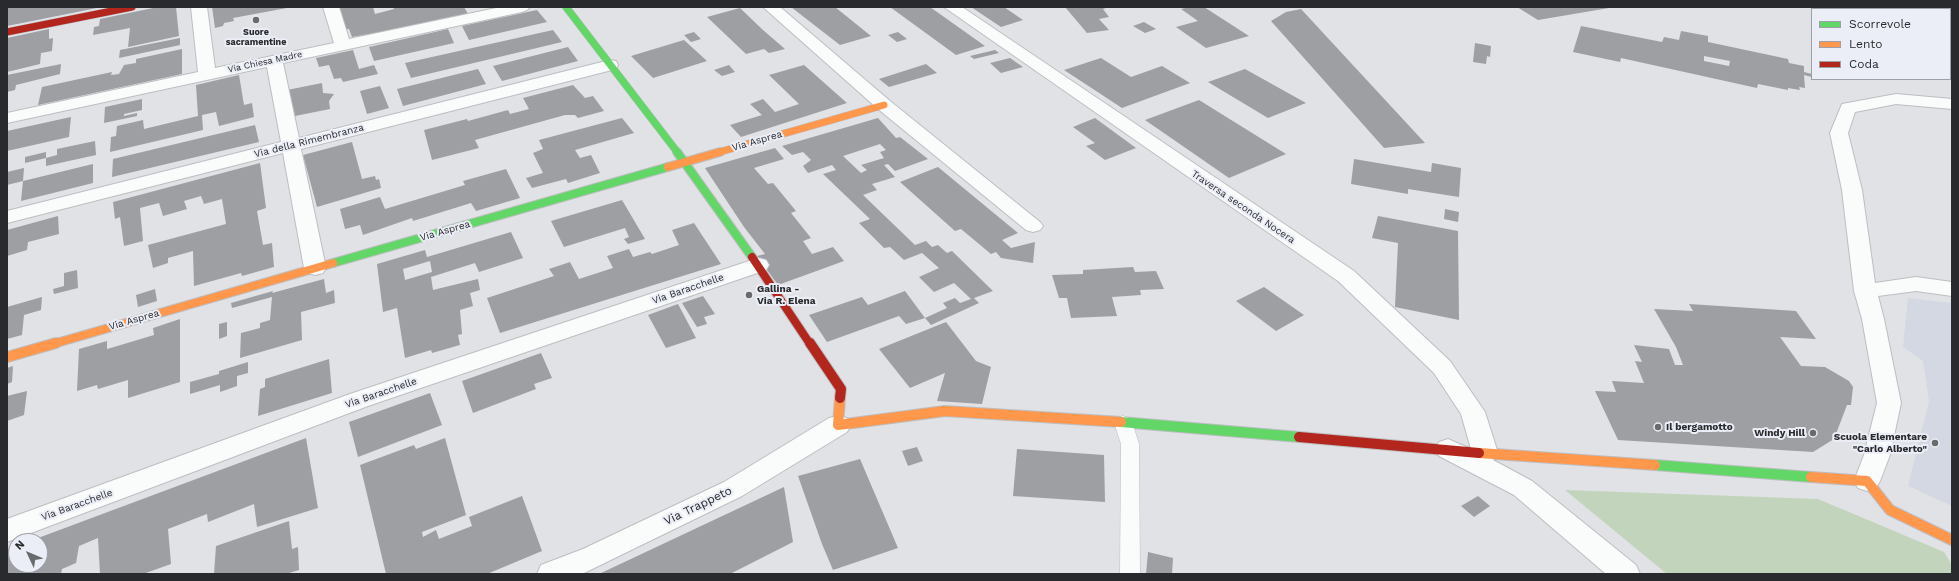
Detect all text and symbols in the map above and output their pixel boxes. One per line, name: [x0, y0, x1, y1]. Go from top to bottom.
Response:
legend: [1811, 8, 1951, 80]
marker: Suore sacramentine: [251, 15, 261, 25]
text: Scorrevole: [1849, 17, 1911, 31]
place label: Suore sacramentine: [226, 27, 286, 48]
text: Lento: [1849, 37, 1883, 51]
street label: Via Chiesa Madre: [227, 49, 303, 75]
text: Coda: [1849, 57, 1879, 71]
street label: Via della Rimembranza: [253, 122, 365, 160]
street label: Via Asprea: [731, 128, 783, 154]
street label: Traversa seconda Nocera: [1189, 168, 1297, 246]
street label: Via Asprea: [419, 218, 471, 244]
street label: Via Baracchelle: [651, 271, 725, 307]
place label: Gallina - Via R. Elena: [757, 283, 815, 306]
marker: Gallina - Via R. Elena: [744, 290, 754, 300]
street label: Via Asprea: [108, 307, 160, 333]
street label: Via Baracchelle: [344, 375, 418, 411]
place label: Il bergamotto: [1666, 421, 1733, 433]
marker: Il bergamotto: [1653, 422, 1663, 432]
place label: Windy Hill: [1754, 427, 1805, 439]
marker: Windy Hill: [1808, 428, 1818, 438]
place label: Scuola Elementare "Carlo Alberto": [1834, 431, 1927, 454]
marker: Scuola Elementare "Carlo Alberto": [1930, 438, 1940, 448]
street label: Via Trappeto: [662, 483, 734, 529]
street label: Via Baracchelle: [40, 487, 114, 523]
north arrow: [8, 533, 48, 573]
text: N: [12, 538, 27, 552]

